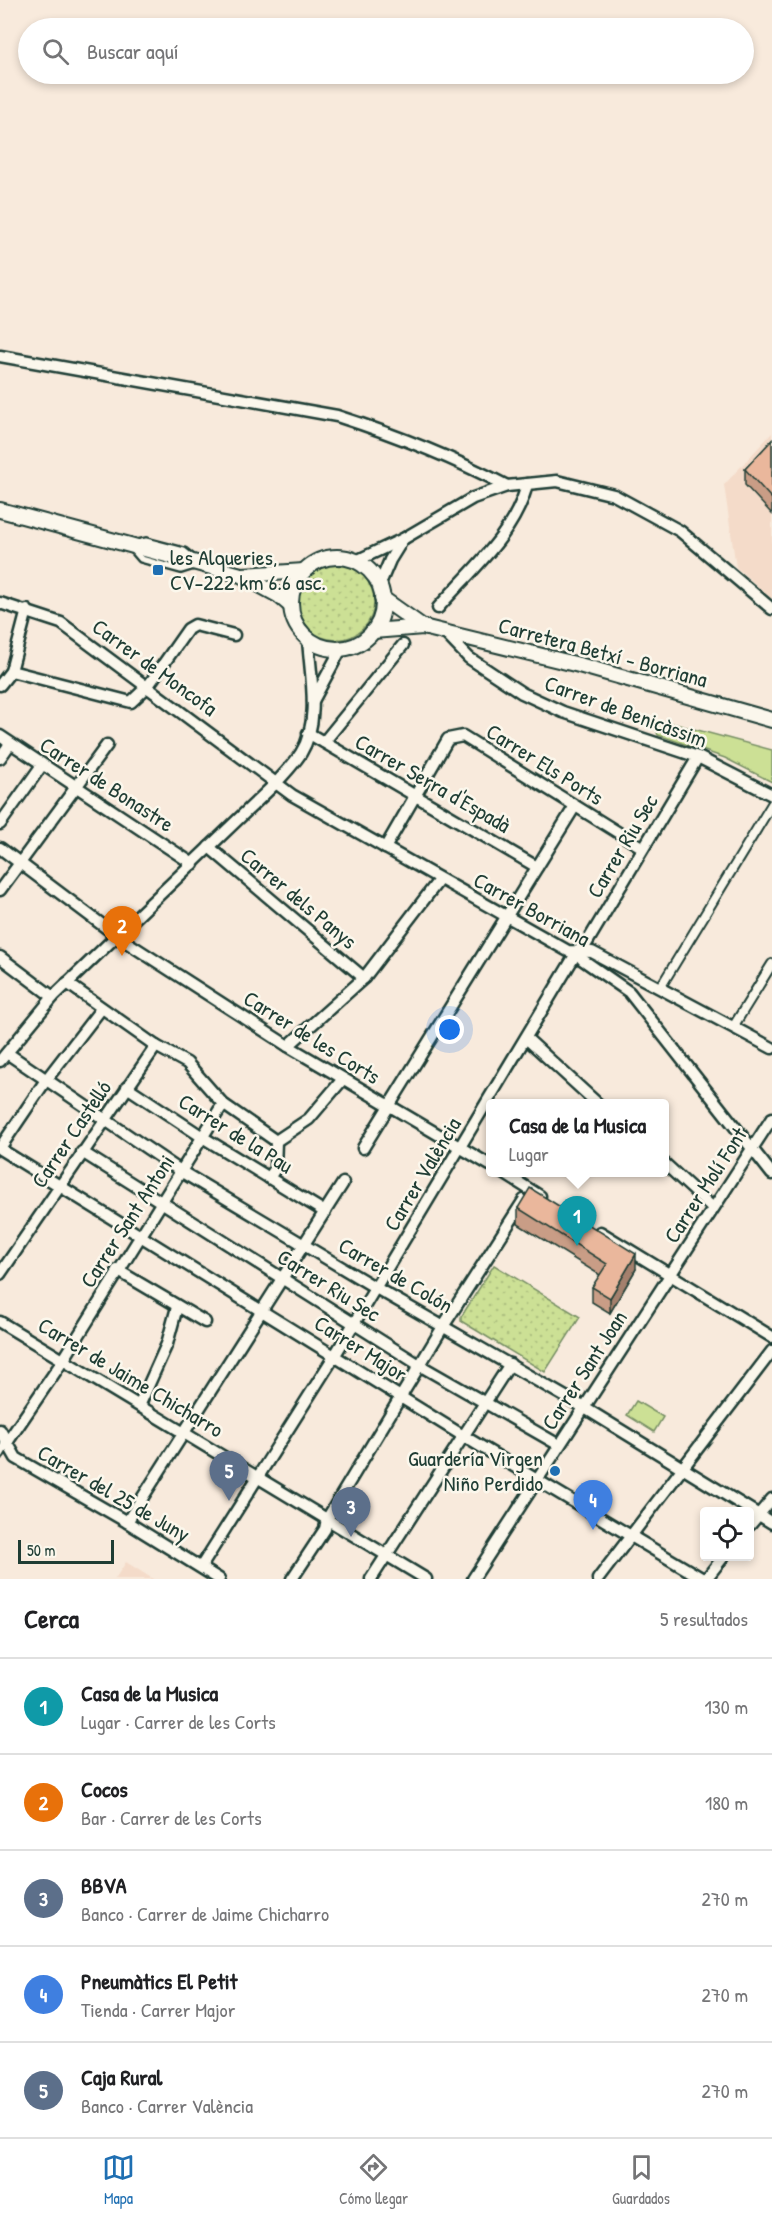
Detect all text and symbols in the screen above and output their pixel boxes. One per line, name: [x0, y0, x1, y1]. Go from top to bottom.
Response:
search box: [18, 18, 754, 84]
icon: search: [39, 35, 72, 68]
text: Buscar aquí: [87, 36, 179, 66]
place label: les Alqueries, CV-222 km 6.6 asc.: [170, 542, 326, 597]
marker: les Alqueries, CV-222 km 6.6 asc.: [151, 563, 165, 577]
street label: Carretera Betxí - Borriana: [495, 610, 711, 694]
street label: Carrer de Moncofa: [86, 611, 224, 723]
street label: Carrer de Benicàssim: [540, 668, 712, 754]
street label: Carrer Els Ports: [481, 716, 609, 812]
street label: Carrer Serra d'Espadà: [350, 726, 517, 840]
street label: Carrer de Bonastre: [34, 729, 180, 839]
street label: Carrer Riu Sec: [579, 788, 665, 903]
street label: Carrer dels Panys: [234, 840, 364, 956]
street label: Carrer Borriana: [468, 865, 596, 954]
pin: 2: [102, 906, 142, 956]
street label: Carrer de les Corts: [238, 983, 386, 1091]
your location: [435, 1015, 464, 1044]
street label: Carrer Castelló: [24, 1074, 118, 1194]
street label: Carrer de la Pau: [173, 1086, 299, 1180]
popup: [486, 1099, 669, 1177]
text: Casa de la Musica: [509, 1110, 646, 1140]
street label: Carrer València: [376, 1111, 468, 1236]
street label: Carrer Molí Font: [656, 1121, 754, 1249]
text: Lugar: [509, 1140, 549, 1167]
street label: Carrer Sant Antoni: [73, 1149, 181, 1293]
pin: 1: [558, 1196, 596, 1246]
street label: Carrer de Colón: [333, 1230, 459, 1320]
street label: Carrer Riu Sec: [272, 1242, 387, 1329]
street label: Carrer Sant Joan: [534, 1304, 634, 1436]
street label: Carrer Major: [309, 1308, 414, 1389]
street label: Carrer de Jaime Chicharro: [33, 1310, 229, 1444]
street label: Carrer del 25 de Juny: [32, 1437, 196, 1549]
place label: Guardería Virgen Niño Perdido: [408, 1443, 543, 1498]
pin: 5: [210, 1452, 248, 1501]
marker: Guardería Virgen Niño Perdido: [548, 1464, 562, 1478]
pin: 4: [574, 1480, 612, 1530]
pin: 3: [332, 1488, 370, 1537]
map controls: [700, 1507, 754, 1561]
button: locate: [700, 1507, 754, 1561]
scale bar: [18, 1537, 114, 1564]
text: 50 m: [27, 1539, 56, 1561]
text: Cerca: [24, 1601, 79, 1636]
text: 5 resultados: [660, 1605, 748, 1632]
text: Casa de la Musica: [81, 1678, 218, 1708]
text: 1: [40, 1693, 47, 1720]
text: 130 m: [705, 1693, 748, 1720]
text: Lugar · Carrer de les Corts: [81, 1708, 276, 1735]
text: Cocos: [81, 1774, 128, 1804]
text: 2: [39, 1789, 48, 1816]
text: 180 m: [705, 1789, 748, 1816]
text: Bar · Carrer de les Corts: [81, 1804, 262, 1831]
text: BBVA: [81, 1870, 126, 1900]
text: 3: [39, 1885, 48, 1912]
text: 270 m: [702, 1885, 748, 1912]
text: Banco · Carrer de Jaime Chicharro: [81, 1900, 329, 1927]
text: Pneumàtics El Petit: [81, 1966, 237, 1996]
text: 4: [40, 1981, 47, 2008]
text: 270 m: [702, 1981, 748, 2008]
text: Tienda · Carrer Major: [81, 1996, 235, 2023]
text: Caja Rural: [81, 2062, 162, 2092]
text: 5: [39, 2077, 48, 2104]
text: 270 m: [702, 2077, 748, 2104]
text: Banco · Carrer València: [81, 2092, 253, 2119]
tab: Mapa: [102, 2151, 135, 2209]
tab: Cómo llegar: [339, 2151, 408, 2209]
tab: Guardados: [612, 2151, 670, 2209]

